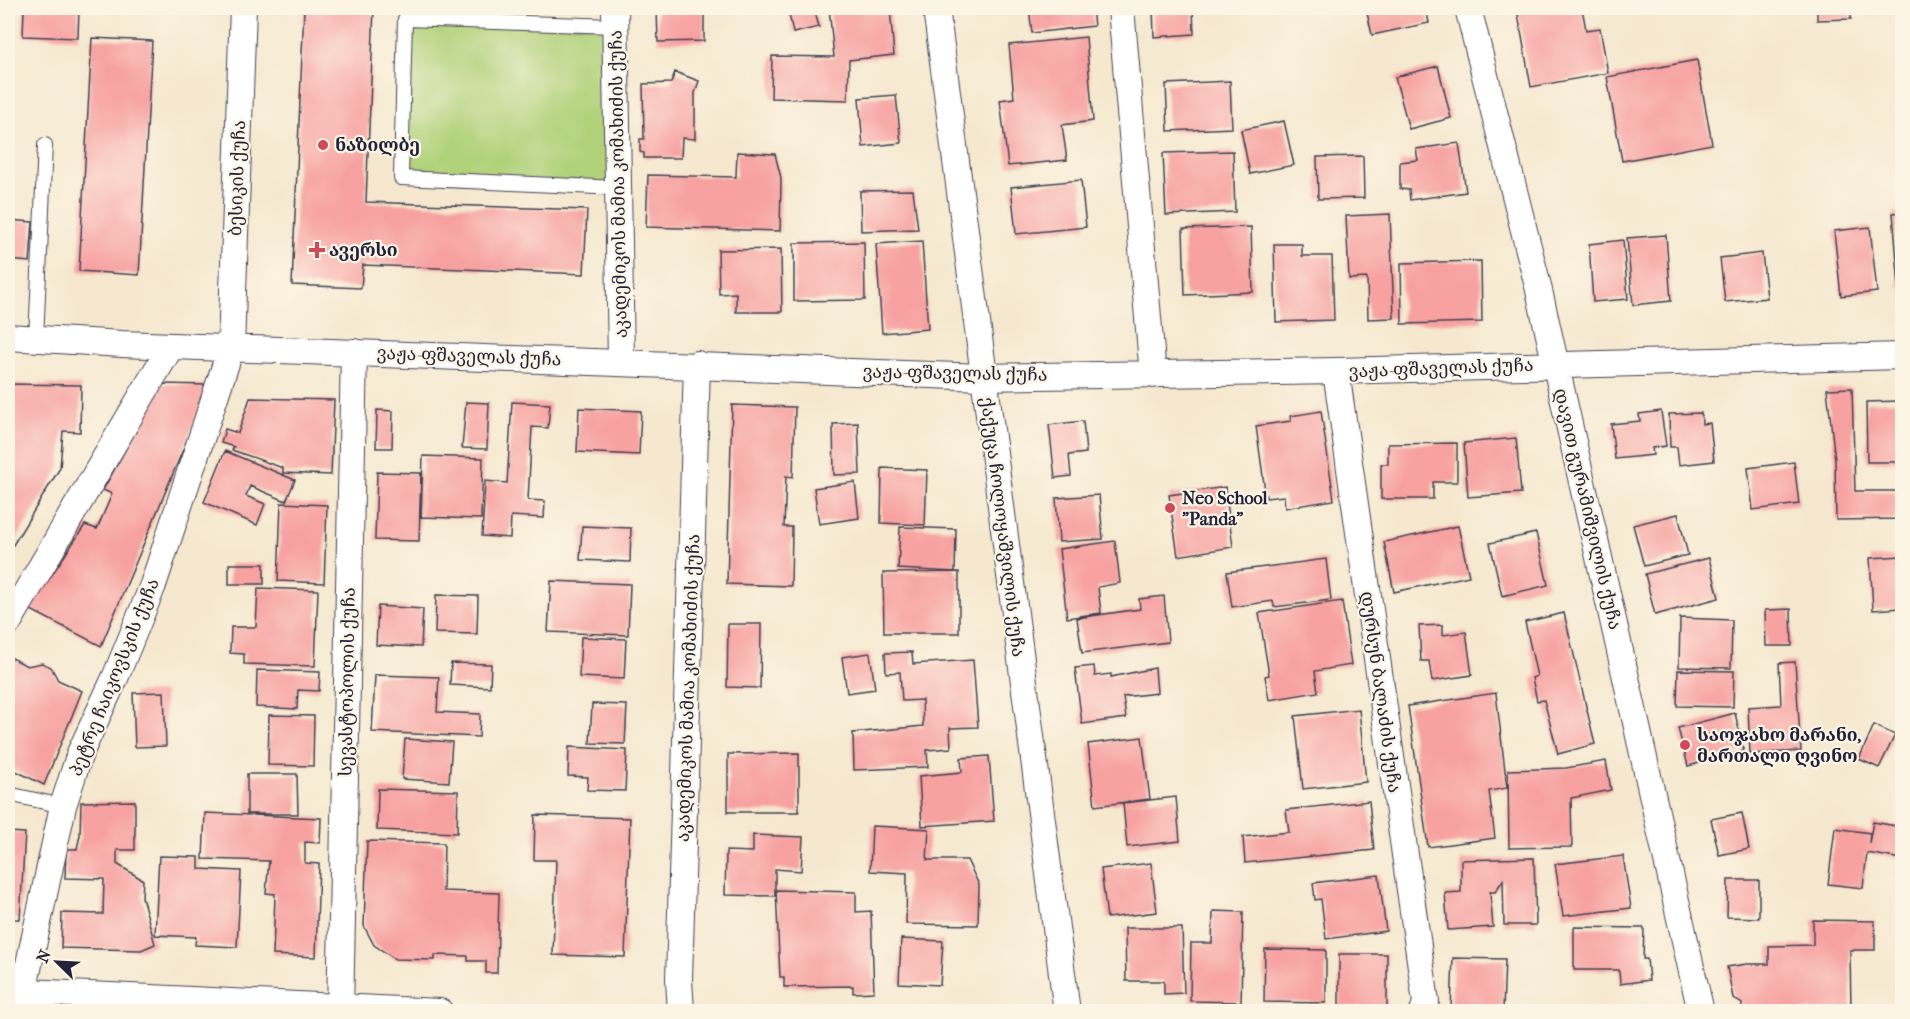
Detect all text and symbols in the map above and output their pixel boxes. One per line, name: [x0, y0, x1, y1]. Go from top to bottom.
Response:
street label: აკადემიკოს მამია კომახიძის ქუჩა: [605, 30, 632, 338]
street label: ბესიკის ქუჩა: [225, 120, 250, 236]
place label: ნაზილბე: [335, 135, 420, 156]
marker: ნაზილბე: [316, 138, 330, 152]
place label: ავერსი: [329, 240, 398, 261]
marker: ავერსი: [310, 243, 324, 257]
street label: ვაჟა-ფშაველას ქუჩა: [376, 343, 562, 370]
street label: ვაჟა-ფშაველას ქუჩა: [1348, 355, 1534, 382]
street label: ვაჟა-ფშაველას ქუჩა: [862, 361, 1048, 386]
street label: დავით გურამიშვილის ქუჩა: [1549, 386, 1626, 632]
street label: ქაქუცა ჩოლოყაშვილის ქუჩა: [976, 396, 1029, 658]
place label: Neo School "Panda": [1182, 488, 1269, 530]
marker: Neo School "Panda": [1163, 501, 1177, 515]
street label: აკადემიკოს მამია კომახიძის ქუჩა: [673, 534, 704, 842]
street label: პეტრე ჩაიკოვსკის ქუჩა: [65, 575, 164, 779]
street label: სევასტოპოლის ქუჩა: [335, 587, 360, 777]
street label: დურსუნ ბალაძის ქუჩა: [1356, 590, 1405, 794]
place label: საოჯახო მარანი, მართალი ღვინო: [1697, 725, 1862, 767]
marker: საოჯახო მარანი, მართალი ღვინო: [1678, 738, 1692, 752]
north arrow: [27, 932, 87, 992]
text: N: [33, 946, 55, 966]

